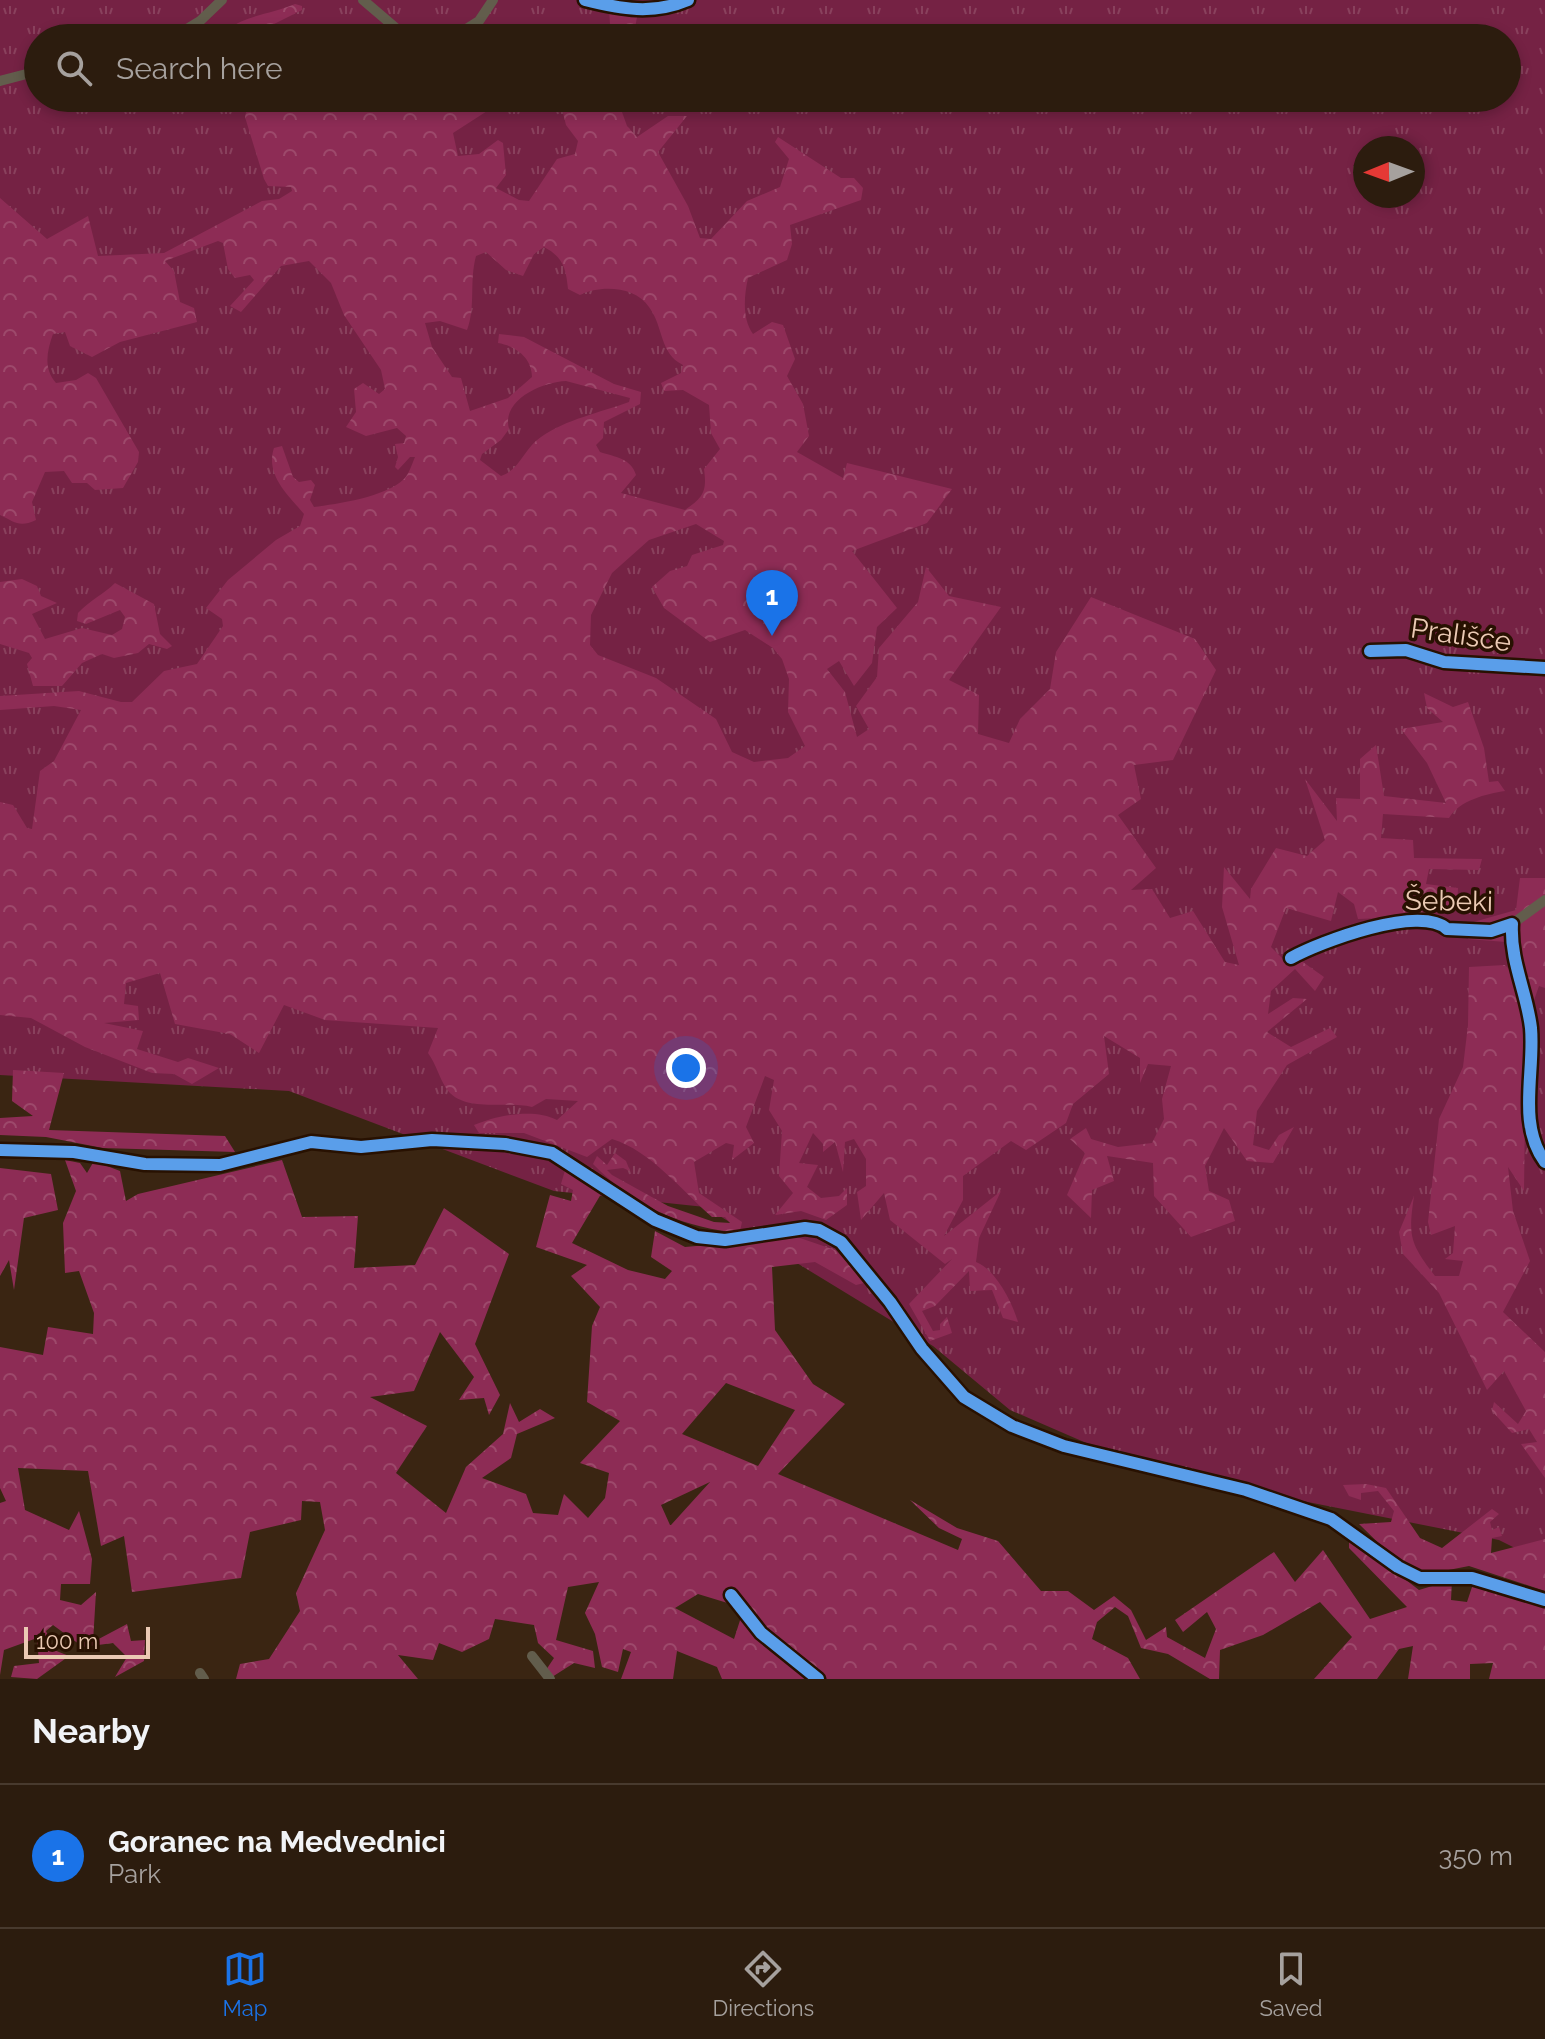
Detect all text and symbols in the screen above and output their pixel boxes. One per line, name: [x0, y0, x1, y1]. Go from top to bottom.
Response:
search box: [24, 24, 1521, 112]
icon: search: [52, 46, 96, 90]
text: Search here: [116, 51, 283, 86]
north arrow: [1353, 136, 1425, 208]
pin: 1: [746, 570, 798, 636]
street label: Prališće: [1409, 612, 1513, 658]
street label: Šebeki: [1405, 883, 1493, 918]
your location: [666, 1048, 706, 1088]
scale bar: [24, 1623, 150, 1659]
text: 100 m: [36, 1628, 98, 1654]
text: Nearby: [32, 1711, 150, 1751]
text: Goranec na Medvednici: [108, 1824, 446, 1859]
text: 1: [52, 1841, 64, 1871]
text: 350 m: [1439, 1841, 1513, 1871]
text: Park: [108, 1859, 161, 1889]
tab: Map: [223, 1947, 267, 2021]
tab: Directions: [713, 1947, 814, 2021]
tab: Saved: [1259, 1947, 1322, 2021]

